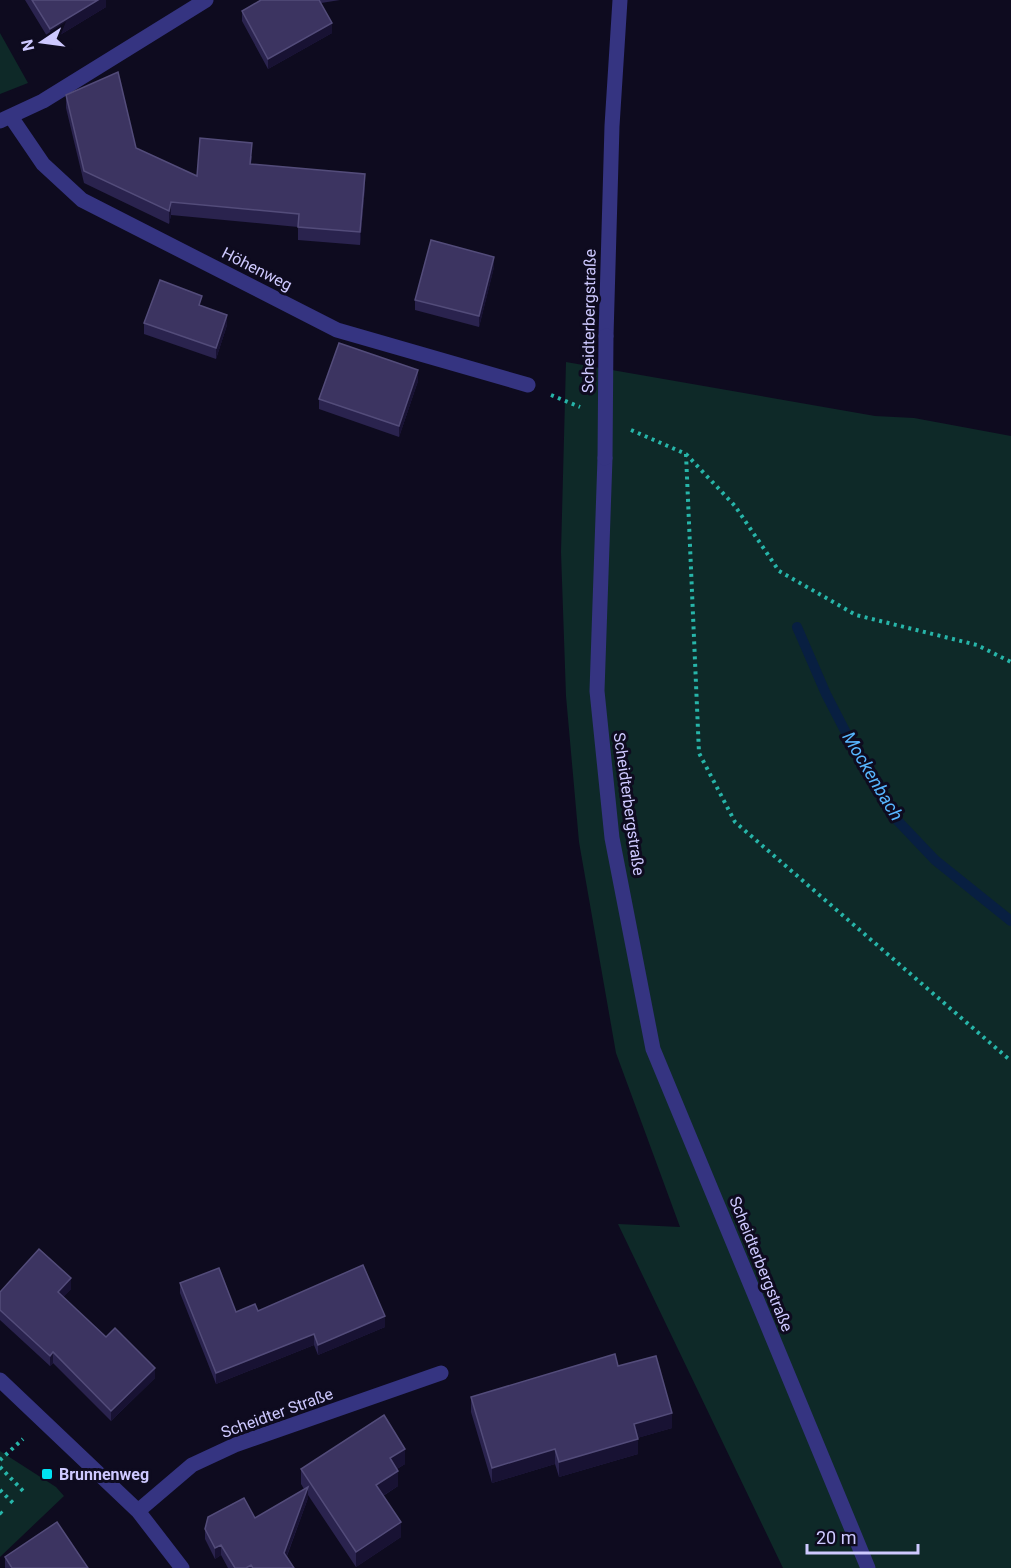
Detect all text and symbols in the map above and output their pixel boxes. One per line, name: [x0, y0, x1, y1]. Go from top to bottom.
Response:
north arrow: [12, 12, 72, 72]
text: N: [17, 38, 38, 53]
street label: Höhenweg: [219, 243, 295, 295]
street label: Scheidterbergstraße: [578, 249, 600, 393]
water label: Mockenbach: [838, 728, 908, 824]
street label: Scheidterbergstraße: [610, 731, 648, 877]
street label: Scheidterbergstraße: [725, 1194, 797, 1334]
street label: Scheidter Straße: [218, 1384, 336, 1442]
place label: Brunnenweg: [59, 1465, 149, 1484]
marker: Brunnenweg: [40, 1467, 54, 1481]
scale bar: [807, 1517, 918, 1555]
text: 20 m: [816, 1527, 856, 1548]

